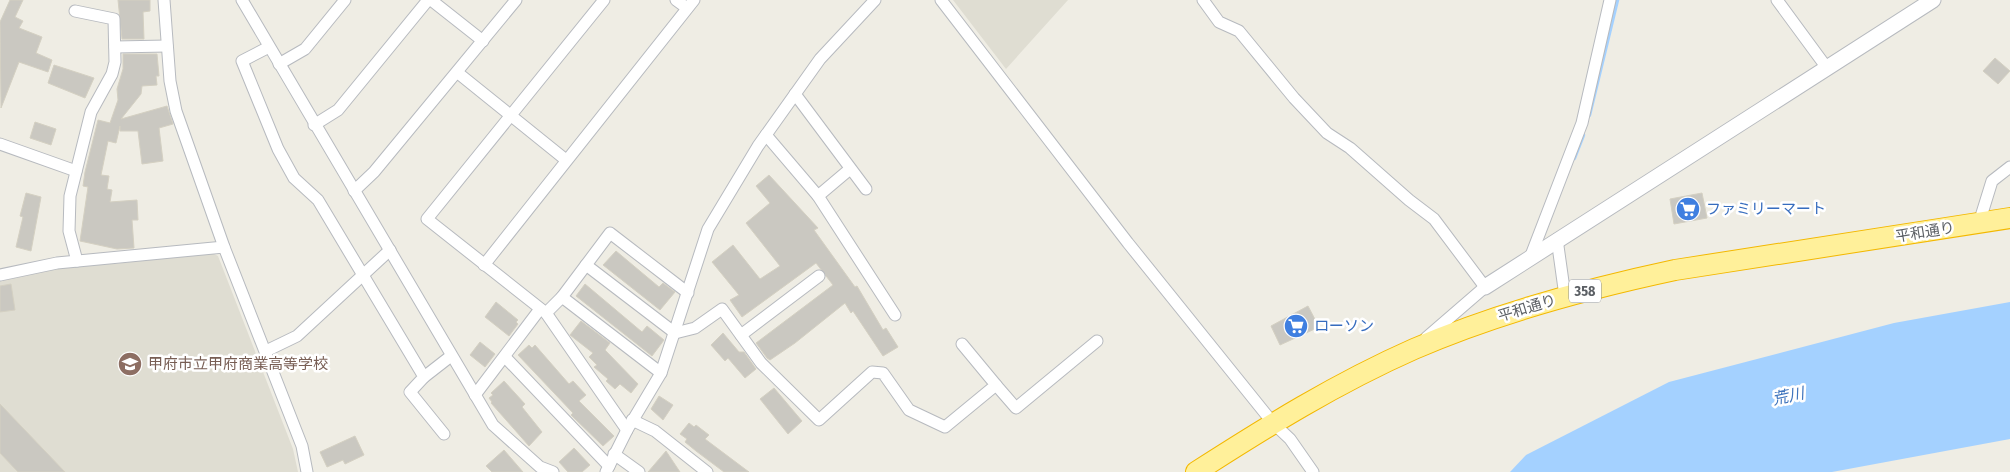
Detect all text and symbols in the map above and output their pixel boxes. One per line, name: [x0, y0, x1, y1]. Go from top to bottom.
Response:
supermarket icon: ファミリーマート: [1675, 196, 1701, 222]
place label: ファミリーマート: [1706, 200, 1826, 218]
street label: 平和通り: [1894, 218, 1956, 246]
road number: 358: [1569, 280, 1601, 302]
street label: 平和通り: [1496, 291, 1558, 325]
supermarket icon: ローソン: [1283, 313, 1309, 339]
place label: ローソン: [1314, 317, 1374, 335]
school or university icon: 甲府市立甲府商業高等学校: [117, 351, 143, 377]
place label: 甲府市立甲府商業高等学校: [148, 355, 328, 373]
water label: 荒川: [1770, 383, 1808, 409]

